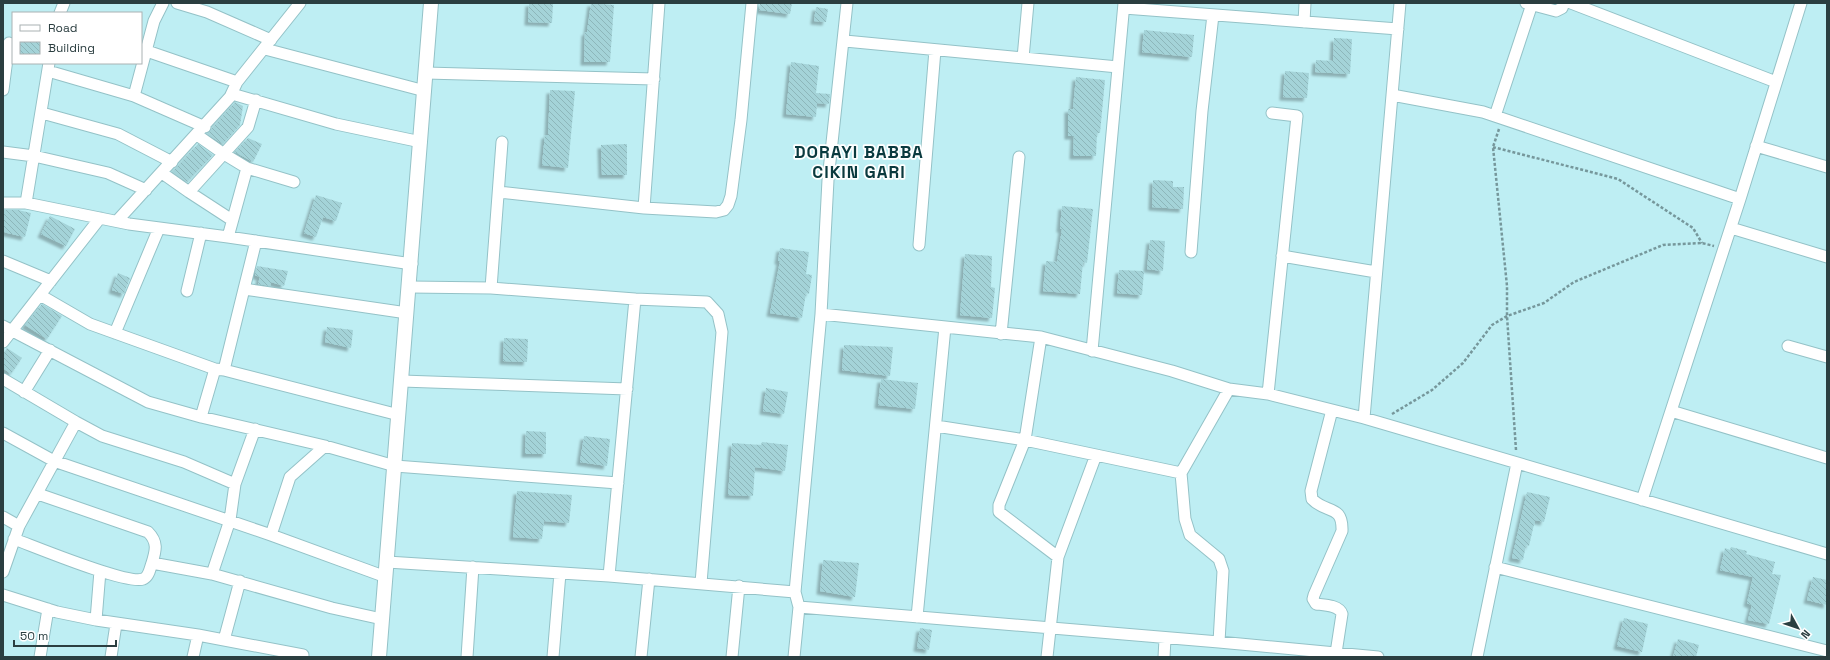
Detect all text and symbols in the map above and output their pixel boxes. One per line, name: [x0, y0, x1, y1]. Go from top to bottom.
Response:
legend: [12, 12, 142, 64]
text: Road: [48, 20, 77, 36]
text: Building: [48, 40, 95, 56]
district label: DORAYI BABBA CIKIN GARI: [794, 141, 924, 183]
north arrow: [1778, 608, 1818, 648]
scale bar: [14, 622, 116, 648]
text: N: [1798, 627, 1813, 642]
text: 50 m: [20, 628, 48, 644]

